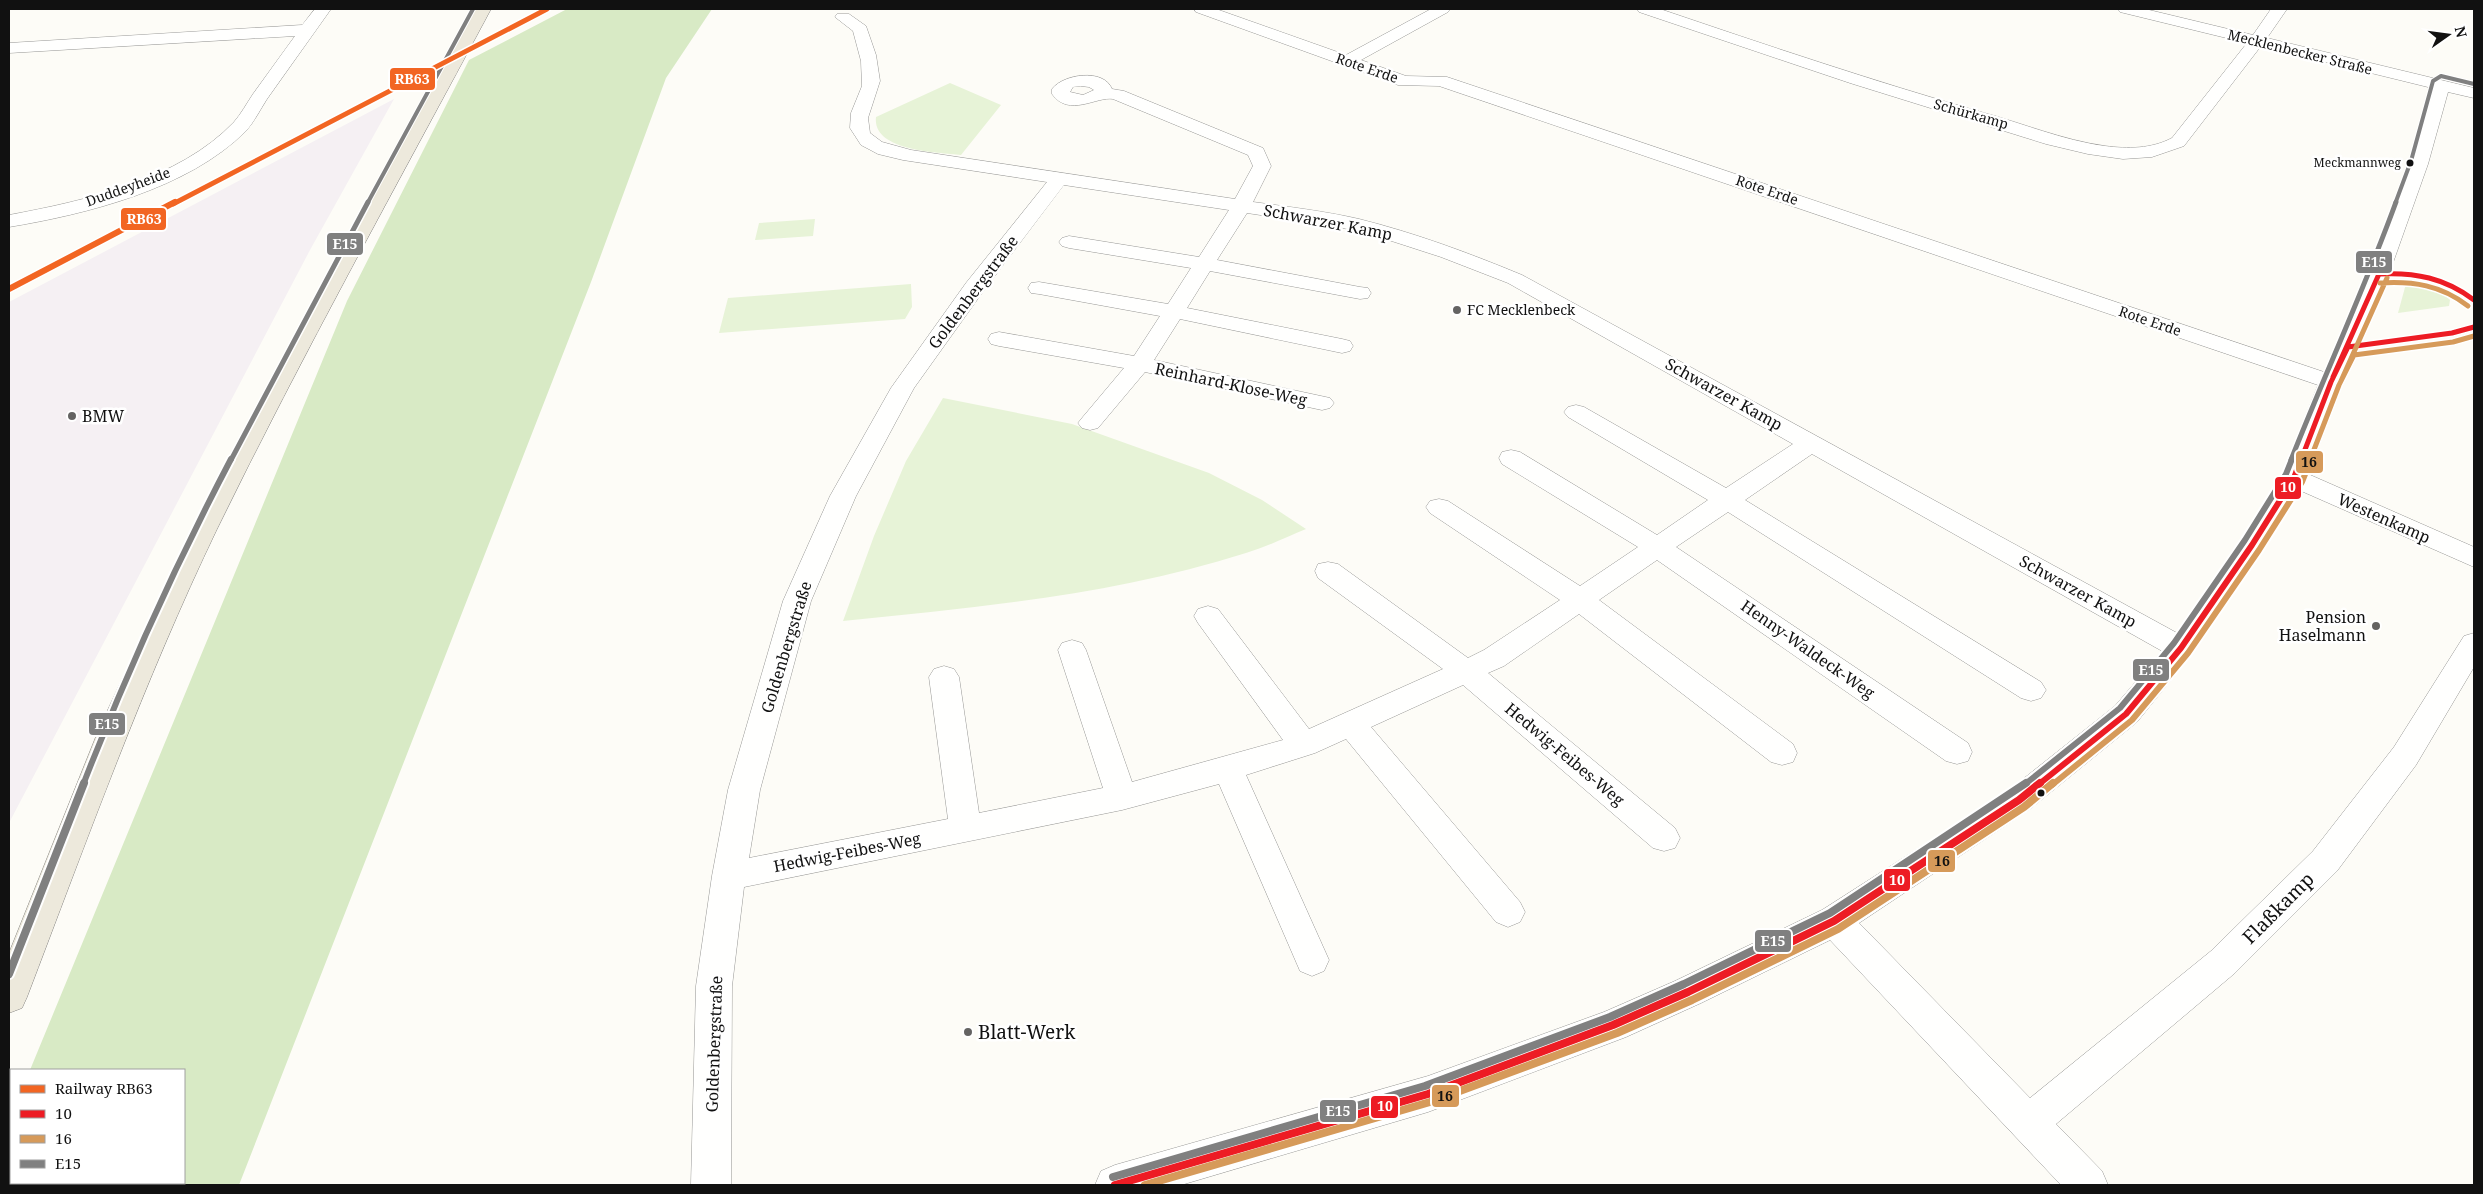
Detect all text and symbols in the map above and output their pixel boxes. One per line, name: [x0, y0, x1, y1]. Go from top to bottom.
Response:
north arrow: [2423, 10, 2473, 60]
street label: Mecklenbecker Straße: [2226, 24, 2374, 79]
text: N: [2451, 24, 2472, 39]
street label: Rote Erde: [1333, 48, 1401, 87]
line badge: RB63: [389, 67, 436, 91]
text: RB63: [394, 69, 430, 88]
street label: Schürkamp: [1932, 94, 2011, 133]
place label: Meckmannweg: [2314, 154, 2402, 171]
marker: Meckmannweg: [2405, 158, 2415, 168]
street label: Duddeyheide: [83, 162, 173, 211]
street label: Rote Erde: [1733, 170, 1801, 209]
street label: Schwarzer Kamp: [1262, 199, 1394, 245]
line badge: RB63: [120, 207, 167, 231]
text: RB63: [126, 209, 162, 228]
street label: Goldenbergstraße: [923, 231, 1023, 353]
line badge: E15: [326, 232, 364, 256]
text: E15: [333, 234, 358, 253]
line badge: E15: [2355, 250, 2393, 274]
text: E15: [2362, 252, 2387, 271]
place label: FC Mecklenbeck: [1467, 300, 1576, 319]
street label: Rote Erde: [2116, 301, 2184, 340]
marker: FC Mecklenbeck: [1451, 304, 1463, 316]
street label: Schwarzer Kamp: [1662, 353, 1786, 435]
street label: Reinhard-Klose-Weg: [1153, 357, 1310, 411]
place label: BMW: [82, 405, 124, 427]
marker: BMW: [66, 410, 78, 422]
line badge: 16: [2295, 450, 2324, 474]
text: 16: [2301, 452, 2317, 471]
line badge: 10: [2274, 476, 2302, 500]
text: 10: [2280, 477, 2296, 496]
street label: Westenkamp: [2334, 488, 2434, 548]
street label: Schwarzer Kamp: [2016, 550, 2140, 632]
street label: Goldenbergstraße: [755, 578, 817, 716]
street label: Henny-Waldeck-Weg: [1737, 594, 1880, 704]
place label: Pension Haselmann: [2279, 606, 2366, 646]
marker: Pension Haselmann: [2370, 620, 2382, 632]
line badge: E15: [2132, 658, 2170, 682]
text: E15: [2139, 660, 2164, 679]
street label: Hedwig-Feibes-Weg: [1501, 698, 1630, 811]
line badge: E15: [88, 712, 126, 736]
text: E15: [95, 714, 120, 733]
unlabelled marker: [2036, 788, 2046, 798]
street label: Hedwig-Feibes-Weg: [771, 827, 923, 877]
line badge: 16: [1927, 849, 1956, 873]
text: 16: [1934, 851, 1950, 870]
street label: Flaßkamp: [2236, 866, 2320, 950]
line badge: 10: [1883, 868, 1911, 892]
text: 10: [1889, 870, 1905, 889]
line badge: E15: [1754, 929, 1792, 953]
text: E15: [1761, 931, 1786, 950]
street label: Goldenbergstraße: [701, 975, 727, 1113]
place label: Blatt-Werk: [978, 1019, 1076, 1045]
marker: Blatt-Werk: [962, 1026, 974, 1038]
legend: [10, 1069, 185, 1184]
text: Railway RB63: [55, 1078, 153, 1098]
line badge: 16: [1431, 1084, 1460, 1108]
text: 16: [1437, 1086, 1453, 1105]
line badge: 10: [1370, 1095, 1399, 1119]
text: 10: [1377, 1096, 1393, 1115]
line badge: E15: [1319, 1099, 1357, 1123]
text: E15: [1326, 1101, 1351, 1120]
text: 10: [55, 1103, 72, 1123]
text: 16: [55, 1128, 72, 1148]
text: E15: [55, 1153, 81, 1173]

